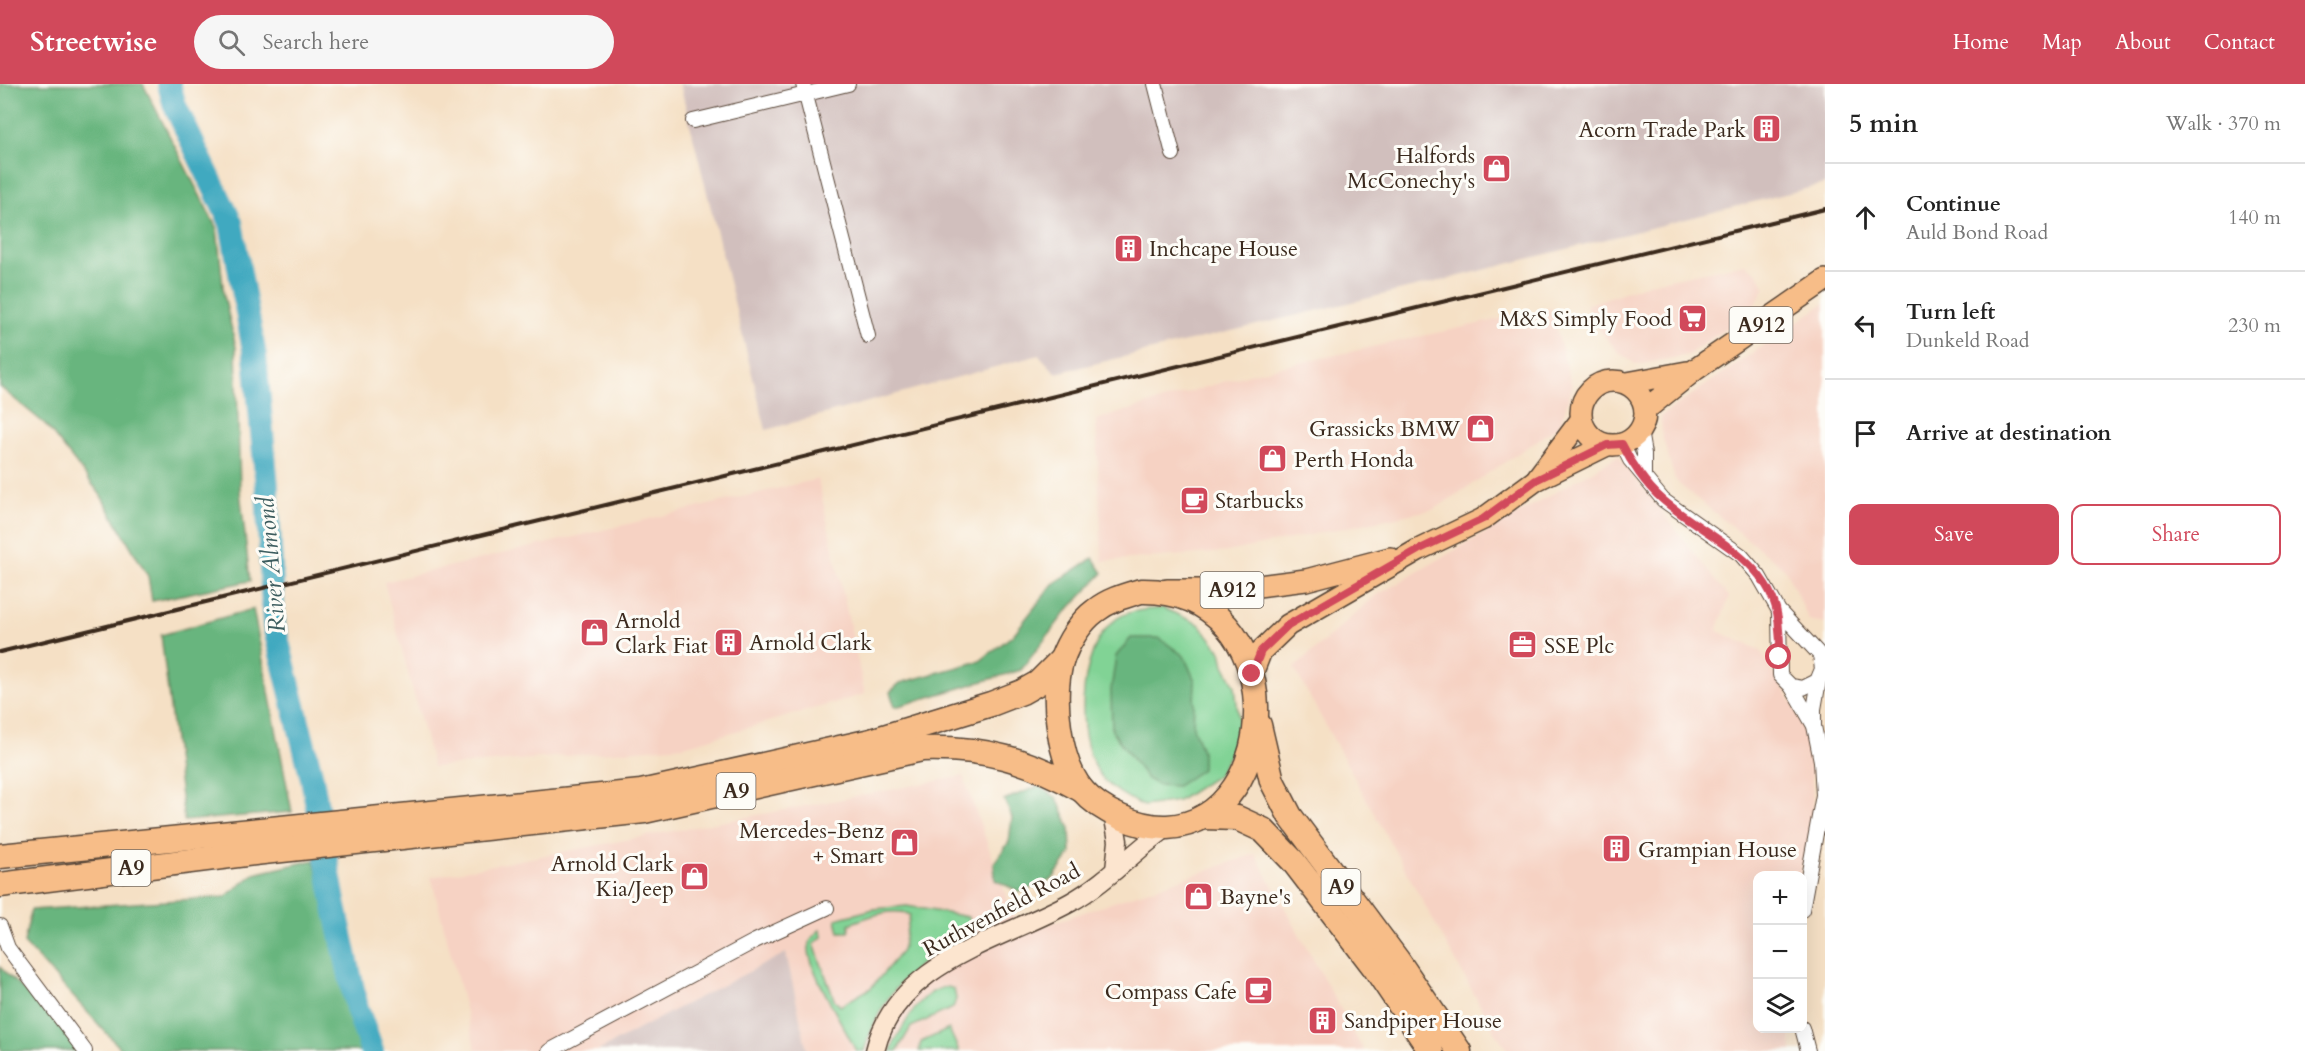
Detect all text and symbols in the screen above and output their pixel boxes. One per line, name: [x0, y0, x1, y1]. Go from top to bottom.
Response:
search box: [194, 15, 614, 69]
text: Streetwise: [30, 23, 158, 61]
icon: search: [215, 26, 248, 59]
text: Search here: [263, 27, 369, 57]
text: Home: [1953, 28, 2009, 57]
text: Map: [2042, 28, 2082, 57]
text: About: [2115, 28, 2171, 57]
text: Contact: [2204, 28, 2275, 57]
text: 5 min: [1849, 106, 1918, 141]
text: Walk · 370 m: [2166, 110, 2281, 137]
building icon: Acorn Trade Park: [1751, 113, 1783, 145]
place label: Acorn Trade Park: [1578, 115, 1746, 145]
place label: Halfords McConechy's: [1347, 141, 1475, 196]
shop icon: Halfords McConechy's: [1480, 152, 1512, 184]
text: Continue: [1906, 189, 2001, 219]
icon: ahead: [1849, 201, 1882, 234]
text: 140 m: [2228, 204, 2281, 231]
text: Auld Bond Road: [1906, 219, 2048, 246]
building icon: Inchcape House: [1112, 232, 1144, 264]
place label: Inchcape House: [1149, 234, 1298, 264]
text: Turn left: [1906, 297, 1995, 327]
supermarket icon: M&S Simply Food: [1677, 302, 1709, 334]
place label: M&S Simply Food: [1499, 304, 1672, 334]
road number: A912: [1730, 307, 1792, 343]
icon: left: [1849, 309, 1882, 342]
text: 230 m: [2228, 312, 2281, 339]
text: Dunkeld Road: [1906, 327, 2029, 354]
shop icon: Grassicks BMW: [1465, 412, 1497, 444]
place label: Grassicks BMW: [1309, 414, 1461, 444]
icon: arrive: [1849, 417, 1882, 450]
text: Arrive at destination: [1906, 418, 2111, 448]
shop icon: Perth Honda: [1257, 443, 1289, 475]
place label: Perth Honda: [1294, 445, 1414, 475]
cafe icon: Starbucks: [1178, 484, 1210, 516]
place label: Starbucks: [1215, 486, 1304, 516]
water label: River Almond: [249, 494, 294, 634]
button: Save: [1849, 504, 2059, 565]
button: Share: [2071, 504, 2281, 565]
road number: A912: [1200, 572, 1264, 608]
place label: Arnold Clark Fiat: [615, 606, 708, 661]
shop icon: Arnold Clark Fiat: [578, 617, 610, 649]
building icon: Arnold Clark: [712, 626, 744, 658]
place label: Arnold Clark: [749, 628, 872, 658]
office icon: SSE Plc: [1507, 629, 1539, 661]
place label: SSE Plc: [1544, 631, 1614, 661]
route start: [1765, 643, 1791, 669]
route end: [1238, 660, 1264, 686]
road number: A9: [716, 773, 756, 809]
place label: Mercedes-Benz + Smart: [739, 816, 884, 871]
shop icon: Mercedes-Benz + Smart: [889, 827, 921, 859]
building icon: Grampian House: [1601, 833, 1633, 865]
place label: Grampian House: [1638, 835, 1797, 865]
place label: Arnold Clark Kia/Jeep: [551, 849, 674, 904]
road number: A9: [112, 850, 150, 886]
street label: Ruthvenfield Road: [918, 856, 1086, 964]
shop icon: Arnold Clark Kia/Jeep: [679, 860, 711, 892]
road number: A9: [1322, 869, 1360, 905]
map controls: [1753, 871, 1807, 1033]
button: +: [1753, 871, 1807, 925]
shop icon: Bayne's: [1183, 880, 1215, 912]
place label: Bayne's: [1220, 882, 1291, 912]
button: −: [1753, 925, 1807, 979]
cafe icon: Compass Cafe: [1242, 975, 1274, 1007]
place label: Compass Cafe: [1105, 977, 1237, 1007]
button: layers: [1753, 979, 1807, 1033]
building icon: Sandpiper House: [1307, 1004, 1339, 1036]
place label: Sandpiper House: [1344, 1006, 1502, 1036]

